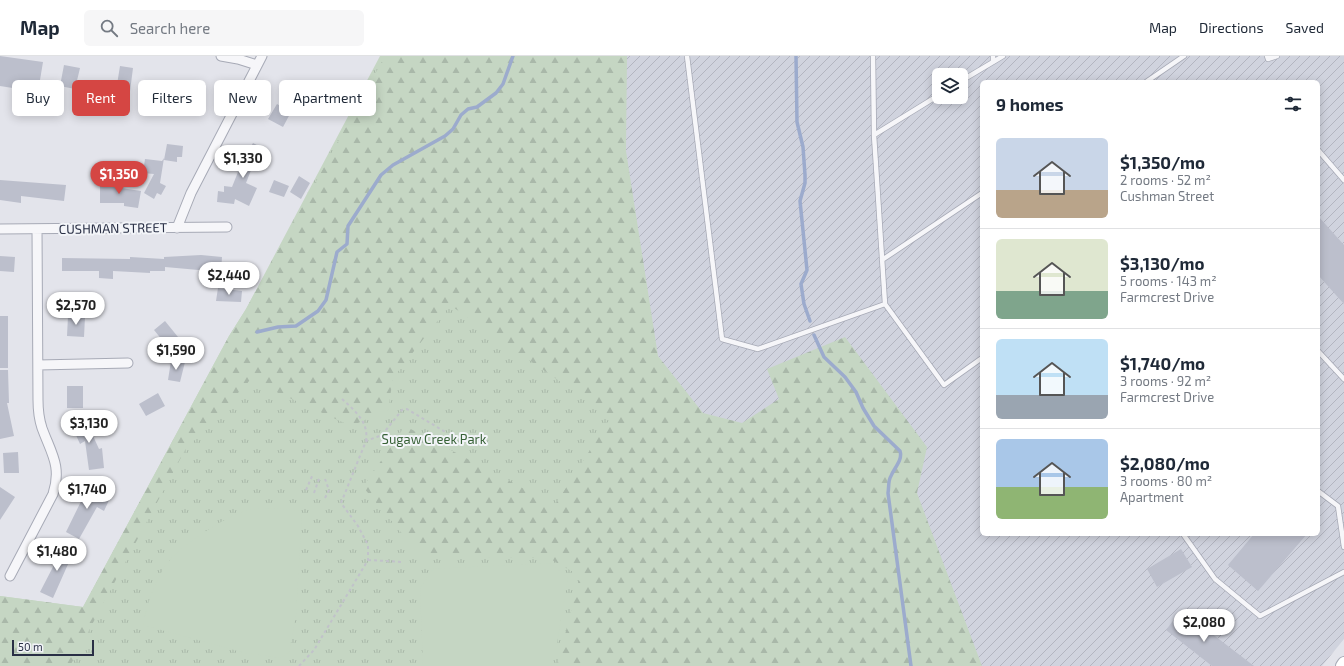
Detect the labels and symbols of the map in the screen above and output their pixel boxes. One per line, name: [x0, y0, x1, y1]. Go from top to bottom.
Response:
pin: $1,330: [210, 145, 276, 179]
pin: $1,350: [86, 161, 152, 195]
street label: CUSHMAN STREET: [59, 219, 168, 237]
pin: $2,440: [196, 262, 262, 296]
pin: $2,570: [43, 292, 109, 326]
pin: $1,590: [143, 337, 209, 371]
pin: $3,130: [56, 410, 122, 444]
park label: Sugaw Creek Park: [382, 431, 487, 447]
pin: $1,740: [54, 476, 120, 510]
pin: $1,480: [24, 538, 90, 572]
pin: $2,080: [1171, 609, 1237, 643]
scale bar: [12, 638, 94, 657]

